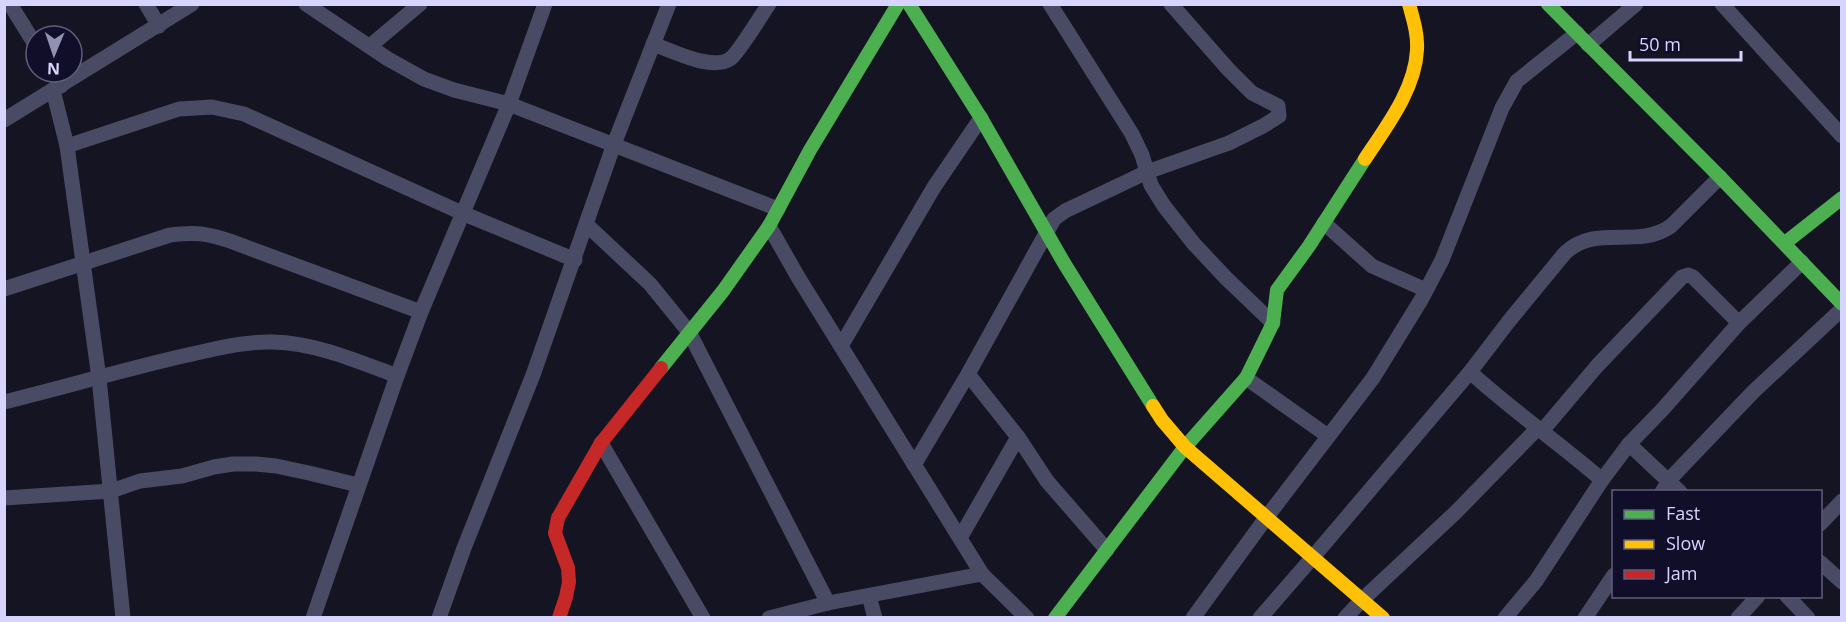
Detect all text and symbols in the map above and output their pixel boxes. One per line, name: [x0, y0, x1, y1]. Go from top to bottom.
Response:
north arrow: [24, 24, 84, 84]
scale bar: [1630, 24, 1741, 62]
text: 50 m: [1639, 32, 1681, 56]
text: N: [47, 58, 60, 80]
legend: [1612, 490, 1822, 598]
text: Fast: [1666, 501, 1700, 525]
text: Slow: [1666, 531, 1705, 555]
text: Jam: [1664, 561, 1698, 585]

